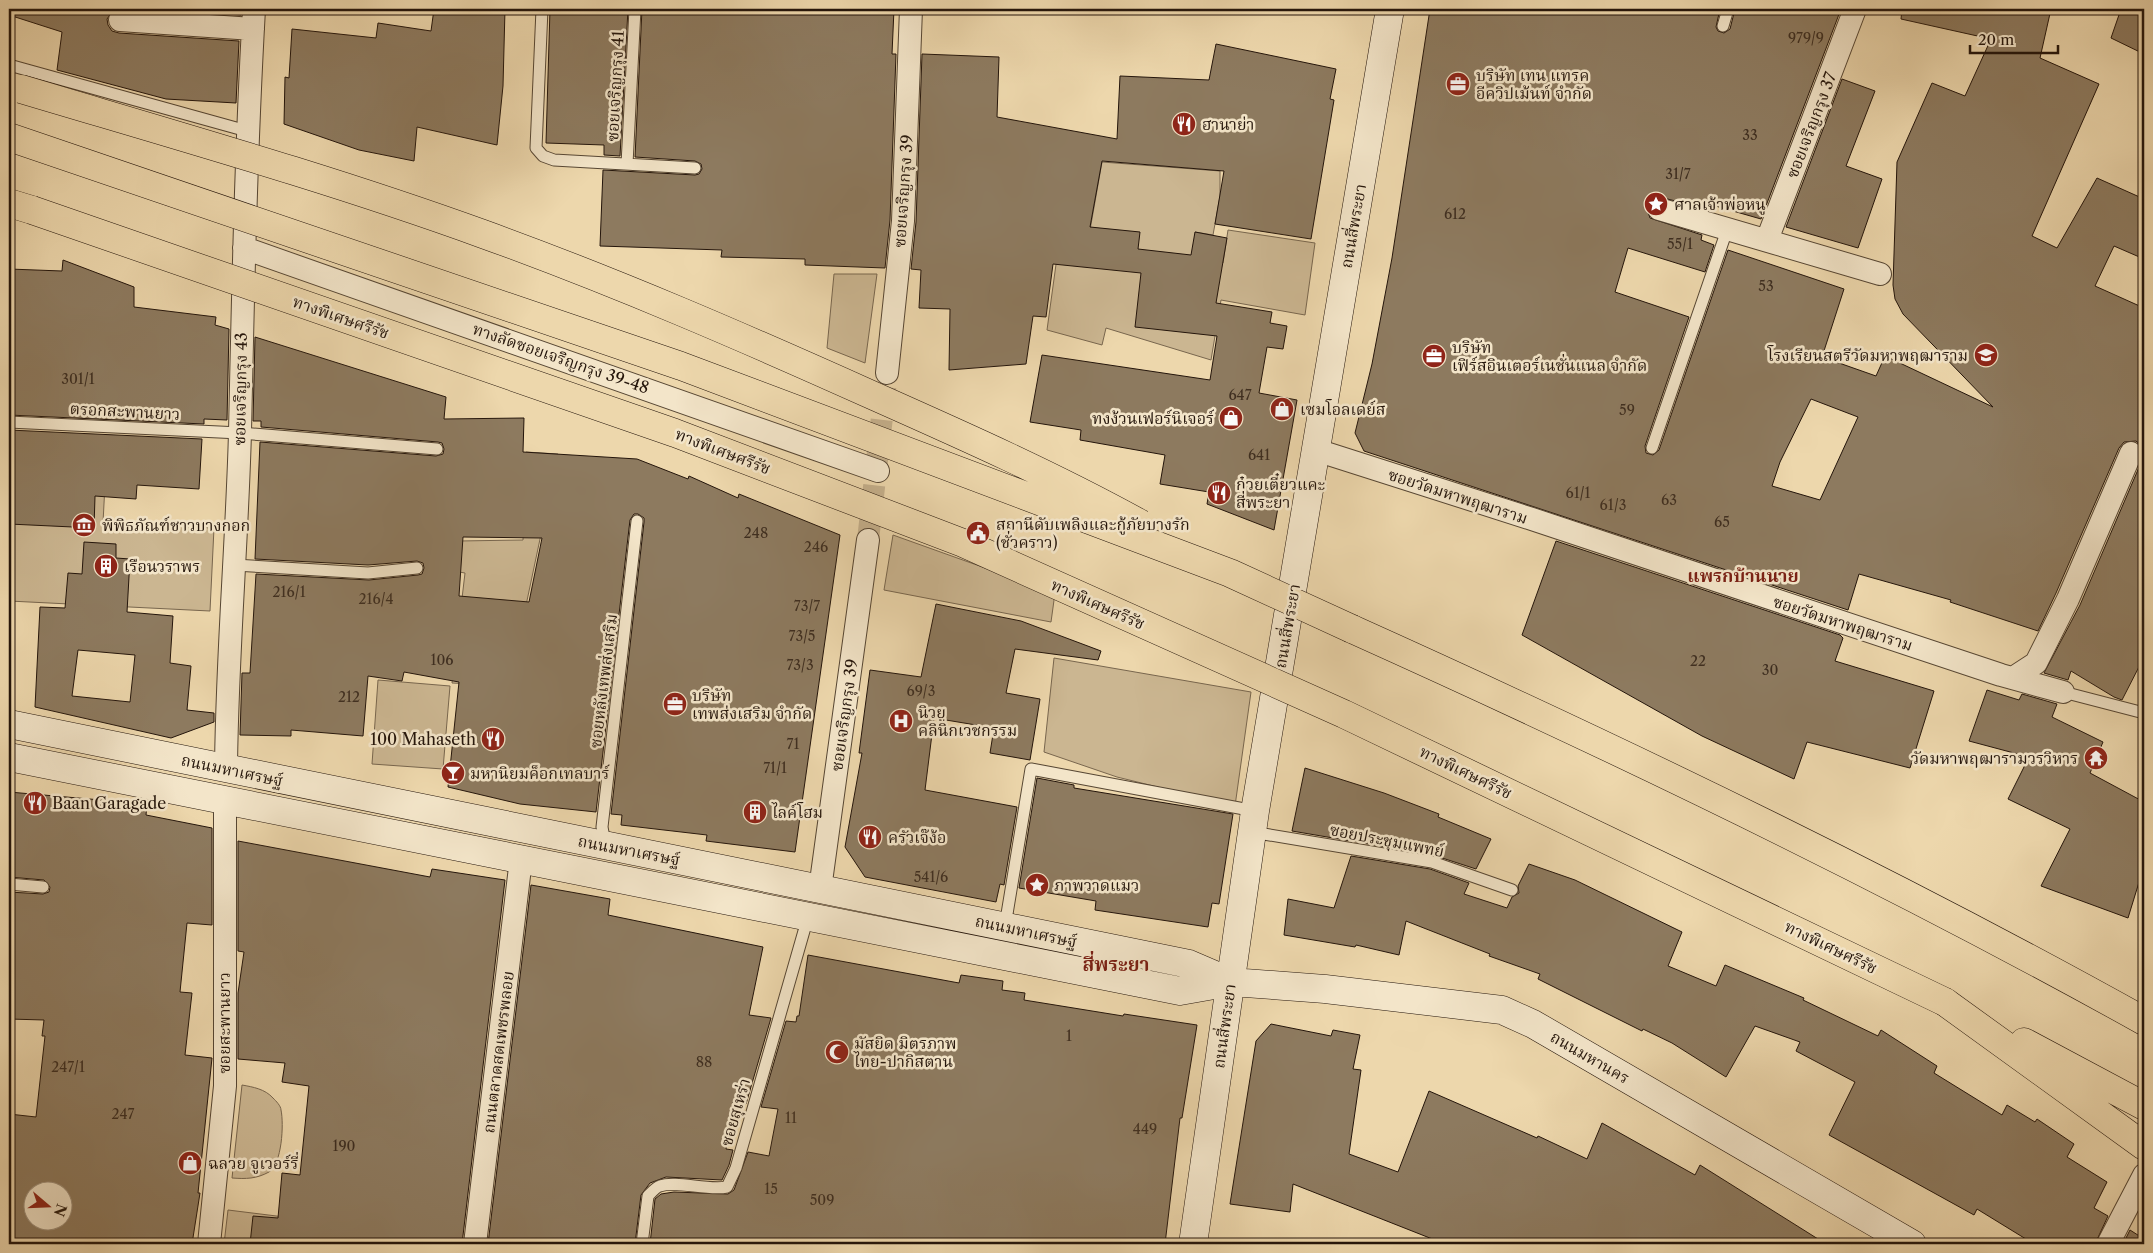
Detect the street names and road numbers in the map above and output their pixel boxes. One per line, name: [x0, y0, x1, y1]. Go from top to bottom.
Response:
street label: ซอยเจริญกรุง 41: [602, 30, 630, 142]
street label: ซอยเจริญกรุง 37: [1782, 69, 1842, 181]
street label: ซอยเจริญกรุง 39: [889, 134, 919, 248]
street label: ถนนสี่พระยา: [1335, 182, 1370, 270]
street label: ทางพิเศษศรีรัช: [290, 291, 392, 343]
street label: ทางลัดซอยเจริญกรุง 39-48: [469, 318, 652, 400]
street label: ซอยเจริญกรุง 43: [229, 332, 253, 446]
street label: ตรอกสะพานยาว: [69, 398, 181, 424]
street label: ทางพิเศษศรีรัช: [673, 424, 773, 478]
street label: ซอยวัดมหาพฤฒาราม: [1386, 464, 1530, 528]
street label: ทางพิเศษศรีรัช: [1048, 574, 1148, 634]
street label: ถนนสี่พระยา: [1269, 582, 1304, 670]
street label: ซอยวัดมหาพฤฒาราม: [1771, 591, 1915, 655]
street label: ซอยหลังเทพส่งเสริม: [585, 613, 621, 749]
street label: ซอยเจริญกรุง 39: [826, 658, 864, 773]
street label: ทางพิเศษศรีรัช: [1417, 741, 1515, 803]
street label: ถนนมหาเศรษฐ์: [179, 749, 285, 791]
street label: ซอยประชุมแพทย์: [1328, 819, 1446, 863]
street label: ถนนมหาเศรษฐ์: [576, 830, 682, 870]
street label: ถนนมหาเศรษฐ์: [973, 910, 1079, 952]
street label: ทางพิเศษศรีรัช: [1782, 916, 1880, 978]
street label: ถนนตลาดสดเพชรพลอย: [478, 970, 518, 1134]
street label: ซอยสะพานยาว: [214, 972, 234, 1074]
street label: ถนนสี่พระยา: [1207, 982, 1240, 1070]
street label: ถนนมหานคร: [1547, 1026, 1633, 1088]
street label: ซอยสุเหร่า: [716, 1076, 756, 1149]

